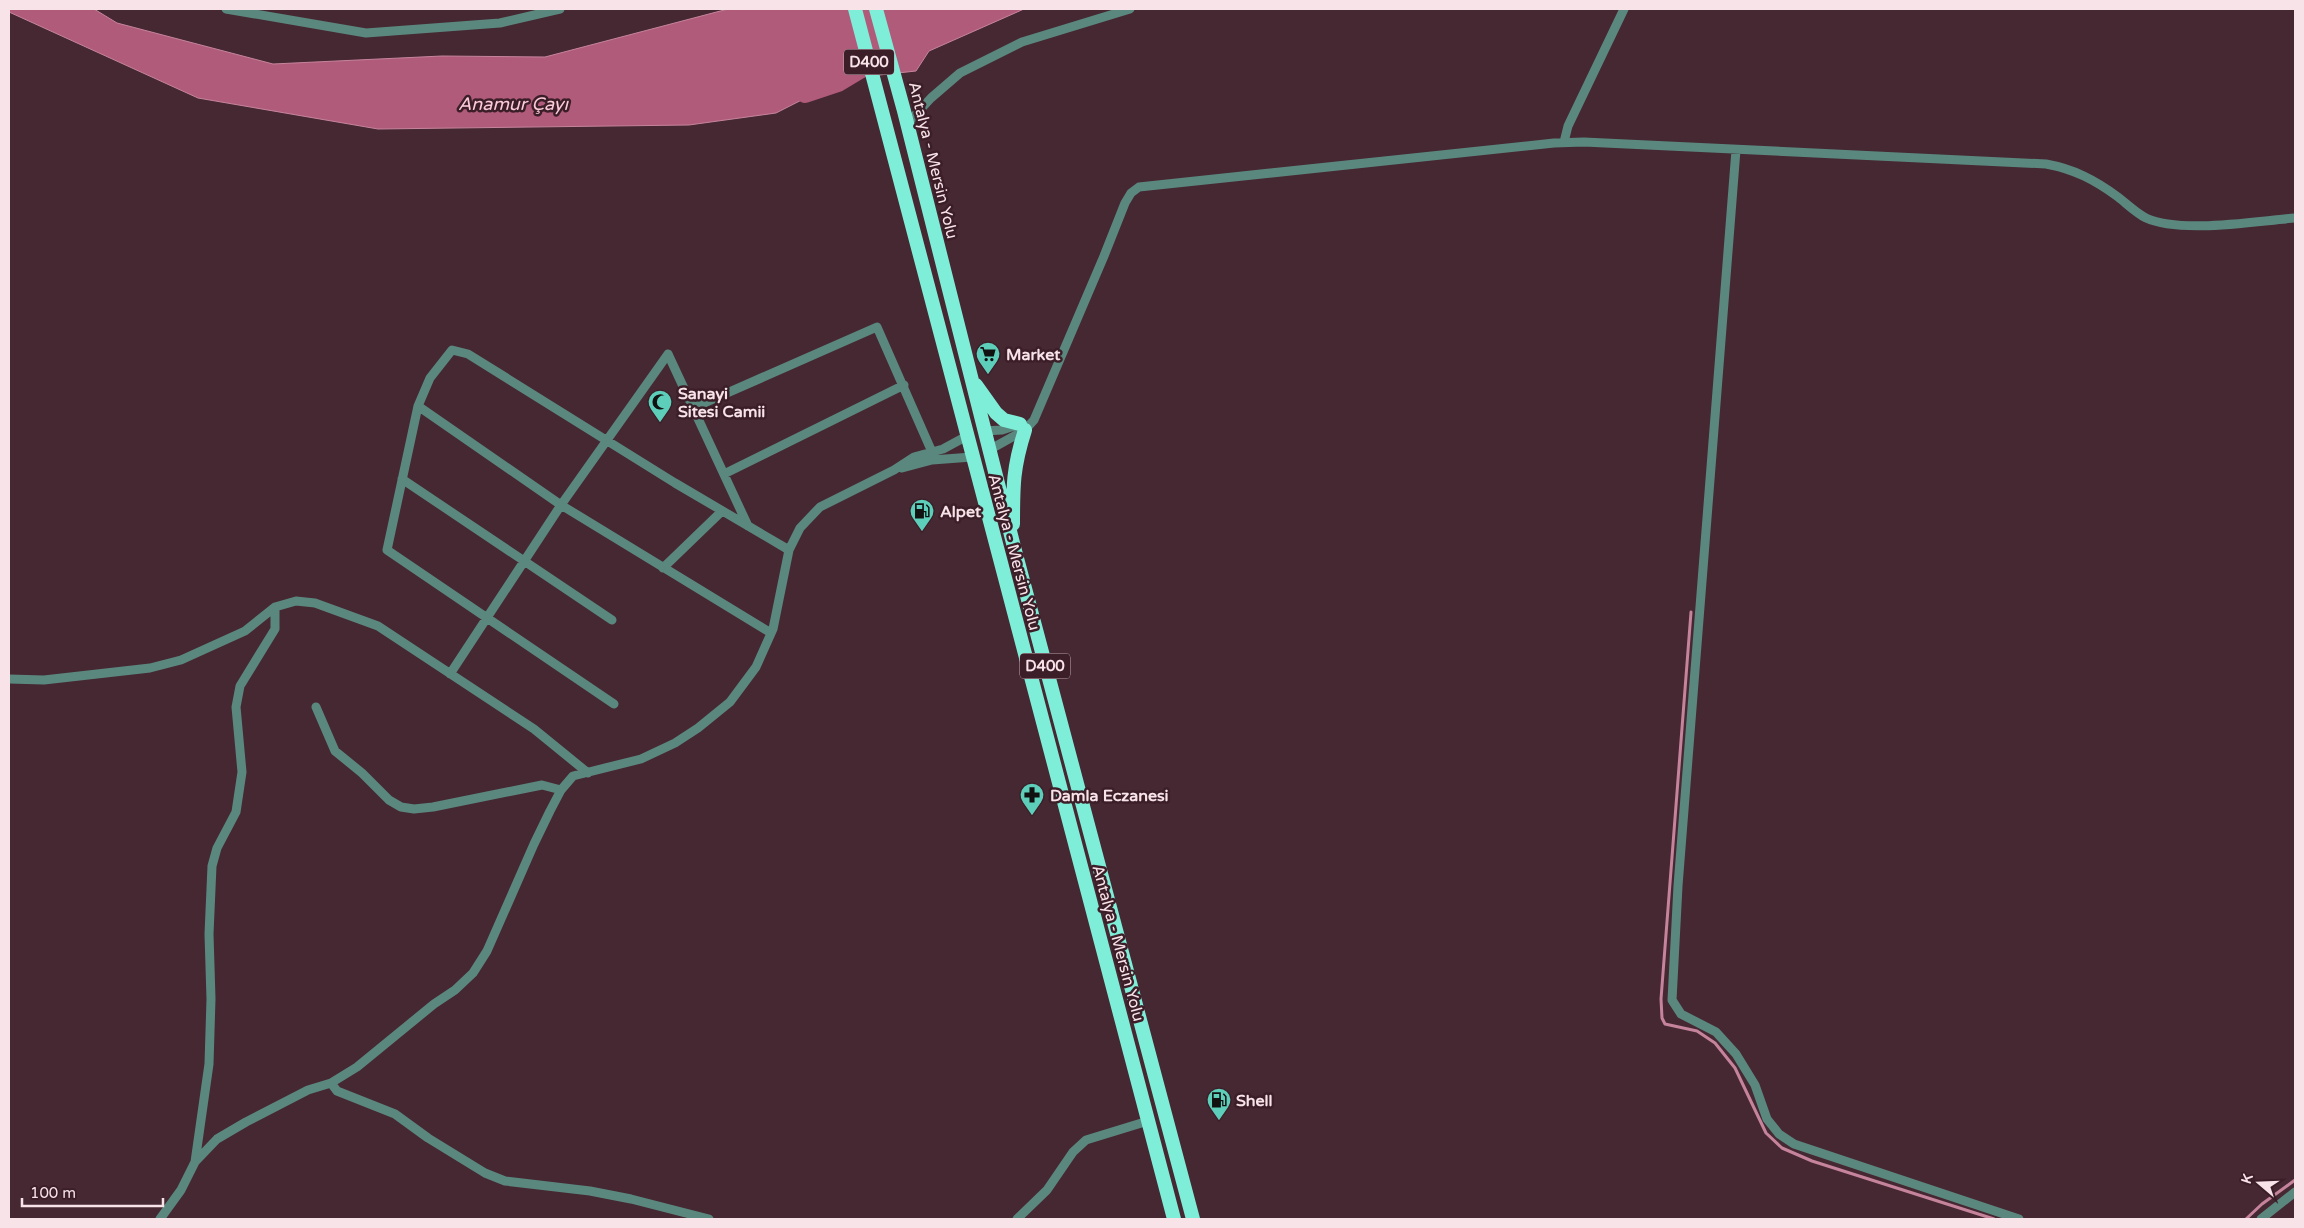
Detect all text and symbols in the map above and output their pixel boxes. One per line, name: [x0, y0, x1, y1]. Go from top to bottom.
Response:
road number: D400: [844, 50, 894, 74]
street label: Antalya - Mersin Yolu: [904, 80, 962, 241]
water label: Anamur Çayı: [458, 93, 570, 115]
supermarket icon: Market: [975, 341, 1001, 375]
place label: Market: [1006, 345, 1061, 365]
place label: Sanayi Sitesi Camii: [678, 384, 765, 422]
mosque icon: Sanayi Sitesi Camii: [647, 389, 673, 423]
street label: Antalya - Mersin Yolu: [984, 472, 1045, 633]
fuel station icon: Alpet: [909, 498, 935, 532]
place label: Alpet: [940, 502, 982, 522]
road number: D400: [1020, 654, 1070, 678]
pharmacy icon: Damla Eczanesi: [1019, 782, 1045, 816]
place label: Damla Eczanesi: [1050, 786, 1169, 806]
street label: Antalya - Mersin Yolu: [1088, 863, 1149, 1024]
fuel station icon: Shell: [1206, 1087, 1232, 1121]
place label: Shell: [1236, 1091, 1273, 1111]
north arrow: [2234, 1158, 2284, 1208]
text: K: [2238, 1171, 2257, 1186]
scale bar: [22, 1176, 164, 1208]
text: 100 m: [30, 1184, 76, 1202]

